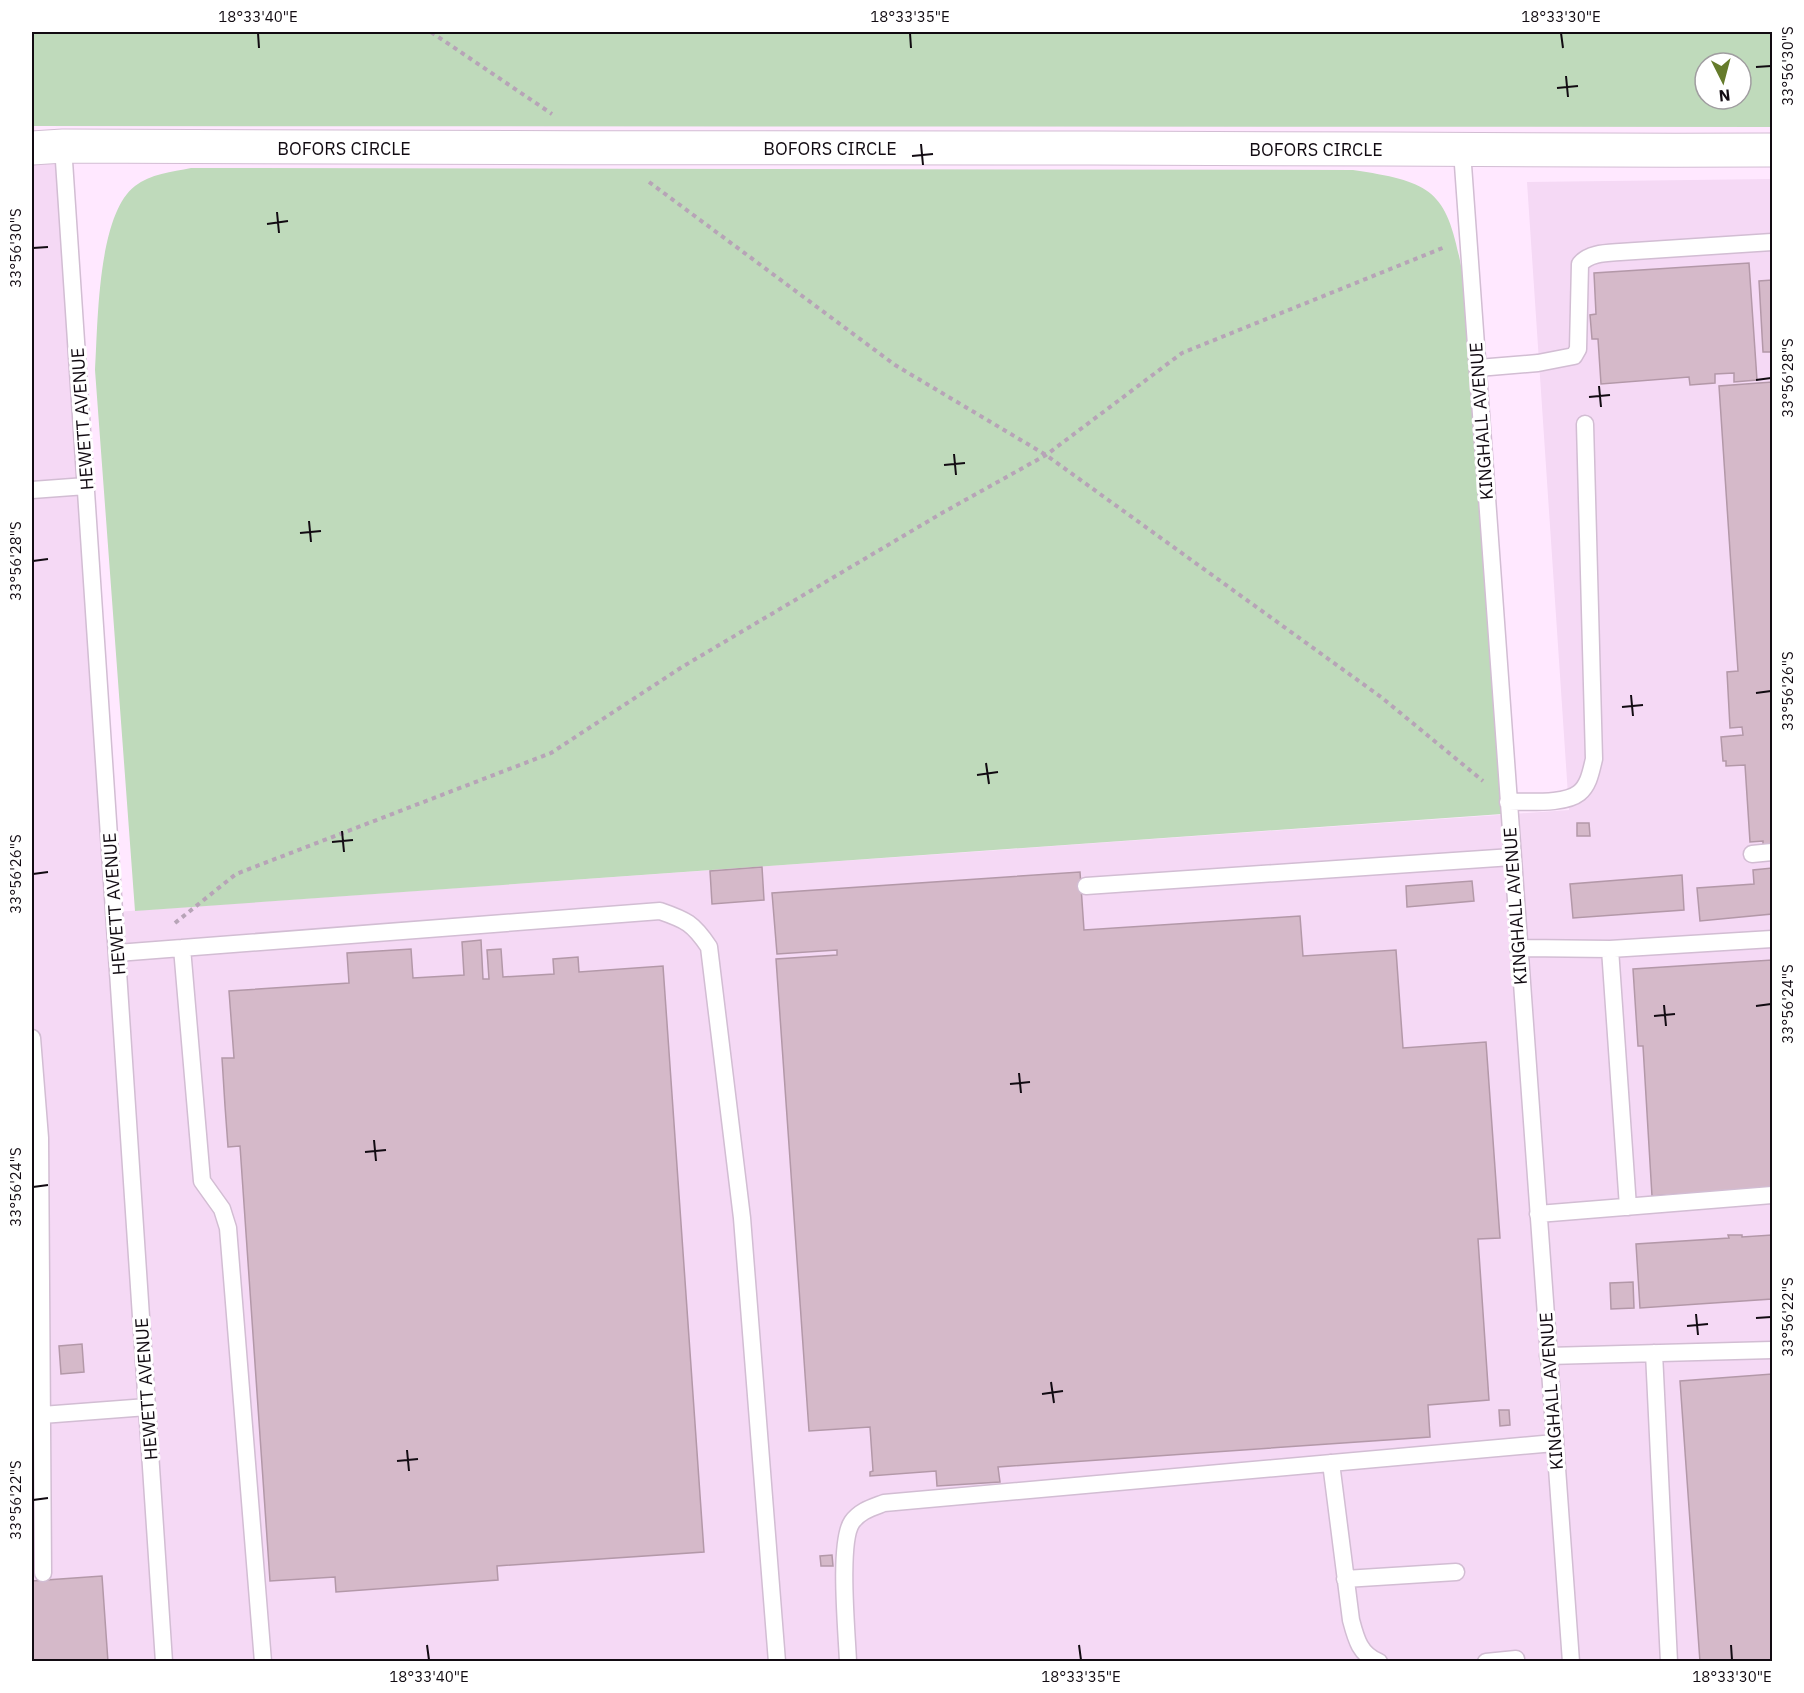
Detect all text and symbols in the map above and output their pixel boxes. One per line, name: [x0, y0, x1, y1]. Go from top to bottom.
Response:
text: 18°33'40"E: [218, 7, 298, 26]
text: 18°33'35"E: [870, 7, 950, 26]
text: 18°33'30"E: [1521, 7, 1601, 26]
text: 33°56'30"S: [1778, 26, 1797, 106]
north arrow: [1693, 51, 1753, 111]
text: N: [1718, 85, 1731, 106]
street label: BOFORS CIRCLE: [277, 137, 411, 160]
street label: BOFORS CIRCLE: [763, 137, 897, 160]
street label: BOFORS CIRCLE: [1249, 138, 1383, 161]
text: 33°56'30"S: [6, 208, 25, 288]
text: 33°56'28"S: [1778, 338, 1797, 418]
street label: KINGHALL AVENUE: [1464, 341, 1498, 501]
street label: HEWETT AVENUE: [66, 347, 98, 491]
text: 33°56'28"S: [6, 521, 25, 601]
text: 33°56'26"S: [1778, 651, 1797, 731]
street label: KINGHALL AVENUE: [1498, 826, 1532, 986]
street label: HEWETT AVENUE: [98, 832, 130, 976]
text: 33°56'26"S: [6, 834, 25, 914]
text: 33°56'24"S: [1778, 964, 1797, 1044]
text: 33°56'24"S: [6, 1147, 25, 1227]
text: 33°56'22"S: [1778, 1277, 1797, 1357]
street label: KINGHALL AVENUE: [1534, 1311, 1568, 1471]
street label: HEWETT AVENUE: [130, 1317, 162, 1461]
text: 33°56'22"S: [6, 1460, 25, 1540]
text: 18°33'40"E: [389, 1667, 469, 1686]
text: 18°33'35"E: [1041, 1667, 1121, 1686]
text: 18°33'30"E: [1692, 1667, 1772, 1686]

